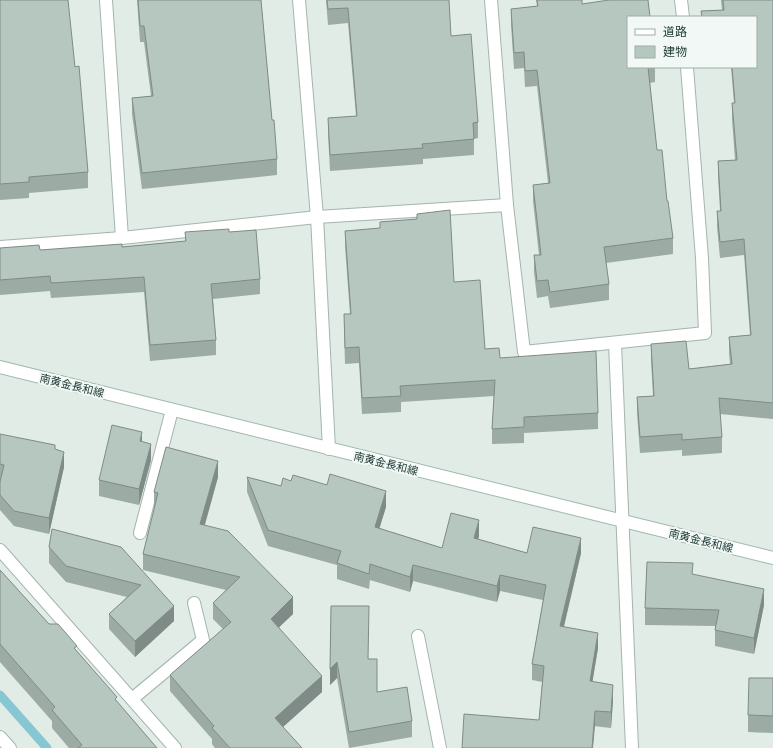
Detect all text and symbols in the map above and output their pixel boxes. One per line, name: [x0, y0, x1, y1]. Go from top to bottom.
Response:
legend: [627, 16, 757, 68]
text: 道路: [663, 24, 687, 38]
text: 建物: [663, 44, 687, 58]
street label: 南黄金長和線: [38, 371, 106, 399]
street label: 南黄金長和線: [352, 449, 420, 477]
street label: 南黄金長和線: [667, 526, 735, 554]

